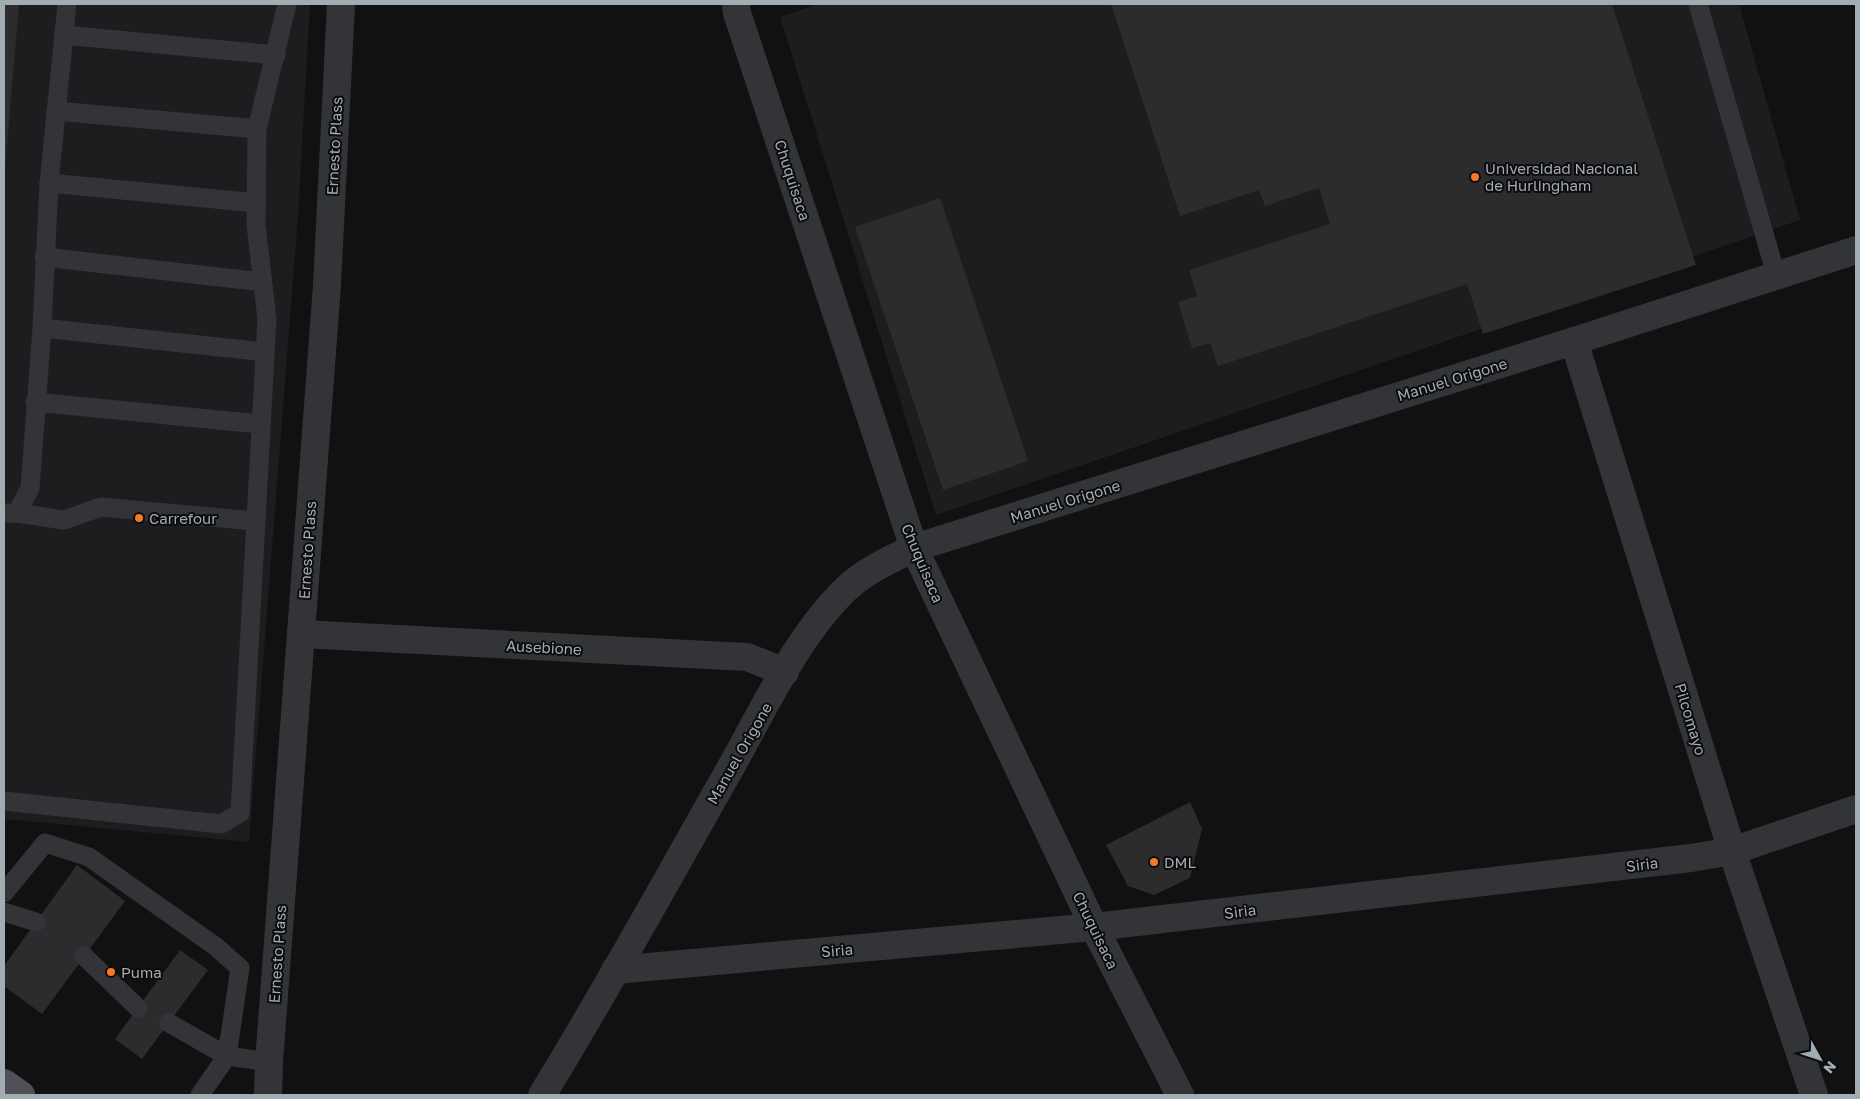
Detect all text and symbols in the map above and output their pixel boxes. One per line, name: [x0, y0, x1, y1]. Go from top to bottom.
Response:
street label: Ernesto Plass: [322, 96, 346, 196]
street label: Chuquisaca: [771, 137, 815, 223]
place label: Universidad Nacional de Hurlingham: [1485, 159, 1638, 194]
marker: Universidad Nacional de Hurlingham: [1469, 171, 1481, 183]
street label: Manuel Origone: [1395, 354, 1509, 404]
street label: Manuel Origone: [1008, 476, 1122, 526]
street label: Ernesto Plass: [295, 500, 319, 600]
place label: Carrefour: [149, 509, 217, 527]
marker: Carrefour: [133, 512, 145, 524]
street label: Chuquisaca: [898, 521, 948, 605]
street label: Ausebione: [506, 636, 583, 658]
street label: Pilcomayo: [1672, 681, 1710, 757]
street label: Manuel Origone: [703, 699, 775, 807]
place label: DML: [1164, 853, 1196, 871]
street label: Siria: [1625, 853, 1659, 875]
marker: DML: [1148, 856, 1160, 868]
street label: Chuquisaca: [1070, 888, 1122, 972]
street label: Siria: [1223, 900, 1257, 922]
street label: Ernesto Plass: [265, 904, 289, 1004]
street label: Siria: [820, 940, 854, 960]
place label: Puma: [121, 963, 162, 981]
marker: Puma: [105, 966, 117, 978]
north arrow: [1795, 1034, 1845, 1084]
text: N: [1820, 1058, 1840, 1077]

